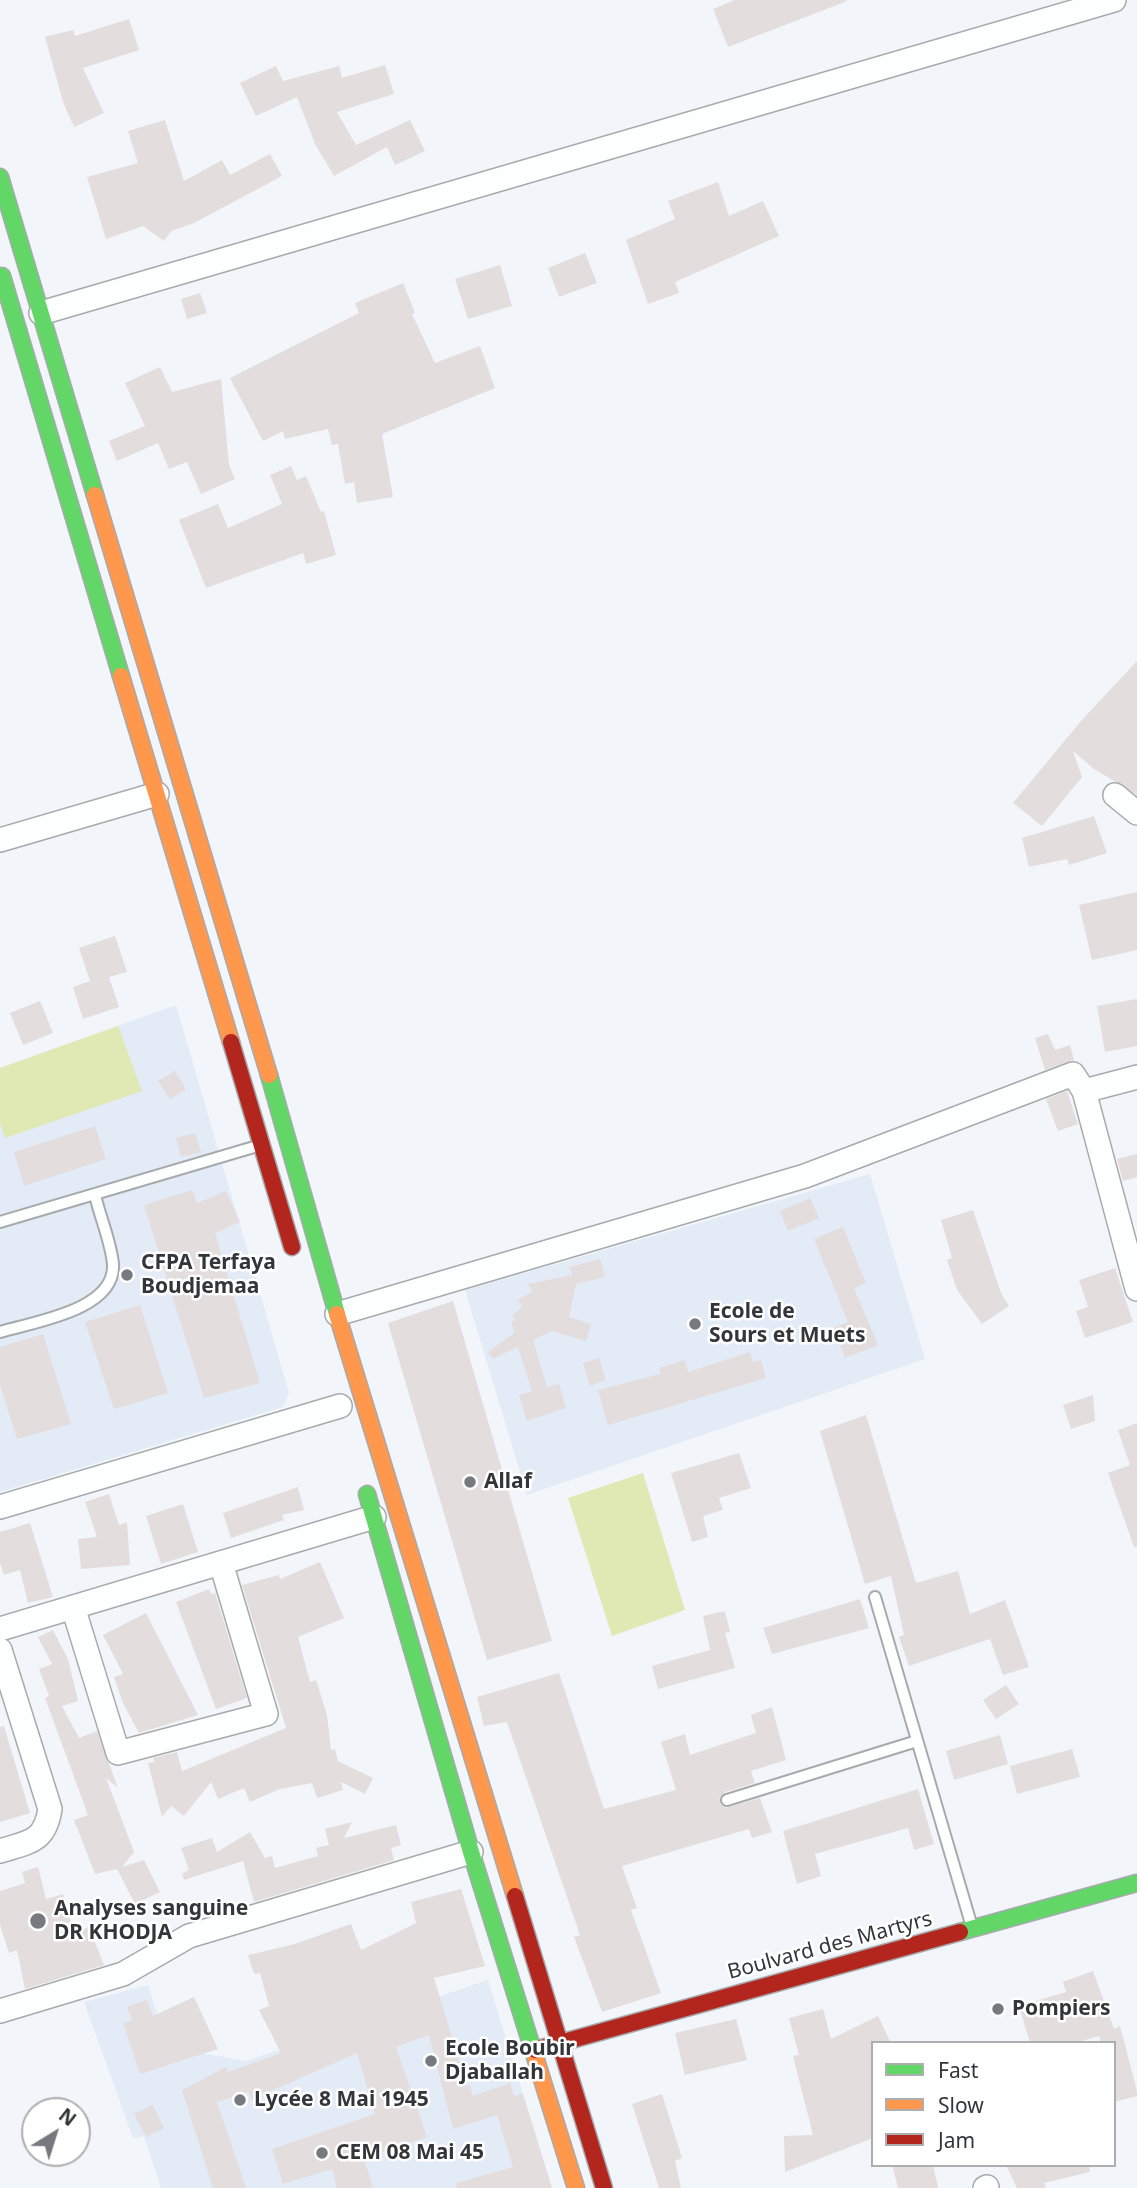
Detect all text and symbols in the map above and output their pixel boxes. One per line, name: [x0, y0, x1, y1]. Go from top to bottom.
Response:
place label: CFPA Terfaya Boudjemaa: [141, 1250, 276, 1300]
marker: CFPA Terfaya Boudjemaa: [119, 1267, 135, 1283]
place label: Ecole de Sours et Muets: [709, 1299, 865, 1349]
marker: Ecole de Sours et Muets: [687, 1316, 703, 1332]
place label: Allaf: [484, 1469, 532, 1495]
marker: Allaf: [462, 1474, 478, 1490]
place label: Analyses sanguine DR KHODJA: [54, 1896, 248, 1946]
street label: Boulvard des Martyrs: [725, 1907, 935, 1985]
marker: Analyses sanguine DR KHODJA: [28, 1911, 48, 1931]
place label: Pompiers: [1012, 1996, 1111, 2022]
marker: Pompiers: [990, 2001, 1006, 2017]
place label: Ecole Boubir Djaballah: [445, 2036, 575, 2086]
legend: [871, 2041, 1116, 2167]
marker: Ecole Boubir Djaballah: [423, 2053, 439, 2069]
text: Fast: [938, 2056, 978, 2084]
place label: Lycée 8 Mai 1945: [254, 2087, 429, 2113]
text: Slow: [938, 2091, 984, 2119]
marker: Lycée 8 Mai 1945: [232, 2092, 248, 2108]
north arrow: [21, 2097, 91, 2167]
text: N: [54, 2102, 82, 2132]
text: Jam: [938, 2126, 975, 2154]
place label: CEM 08 Mai 45: [336, 2140, 484, 2166]
marker: CEM 08 Mai 45: [314, 2145, 330, 2161]

